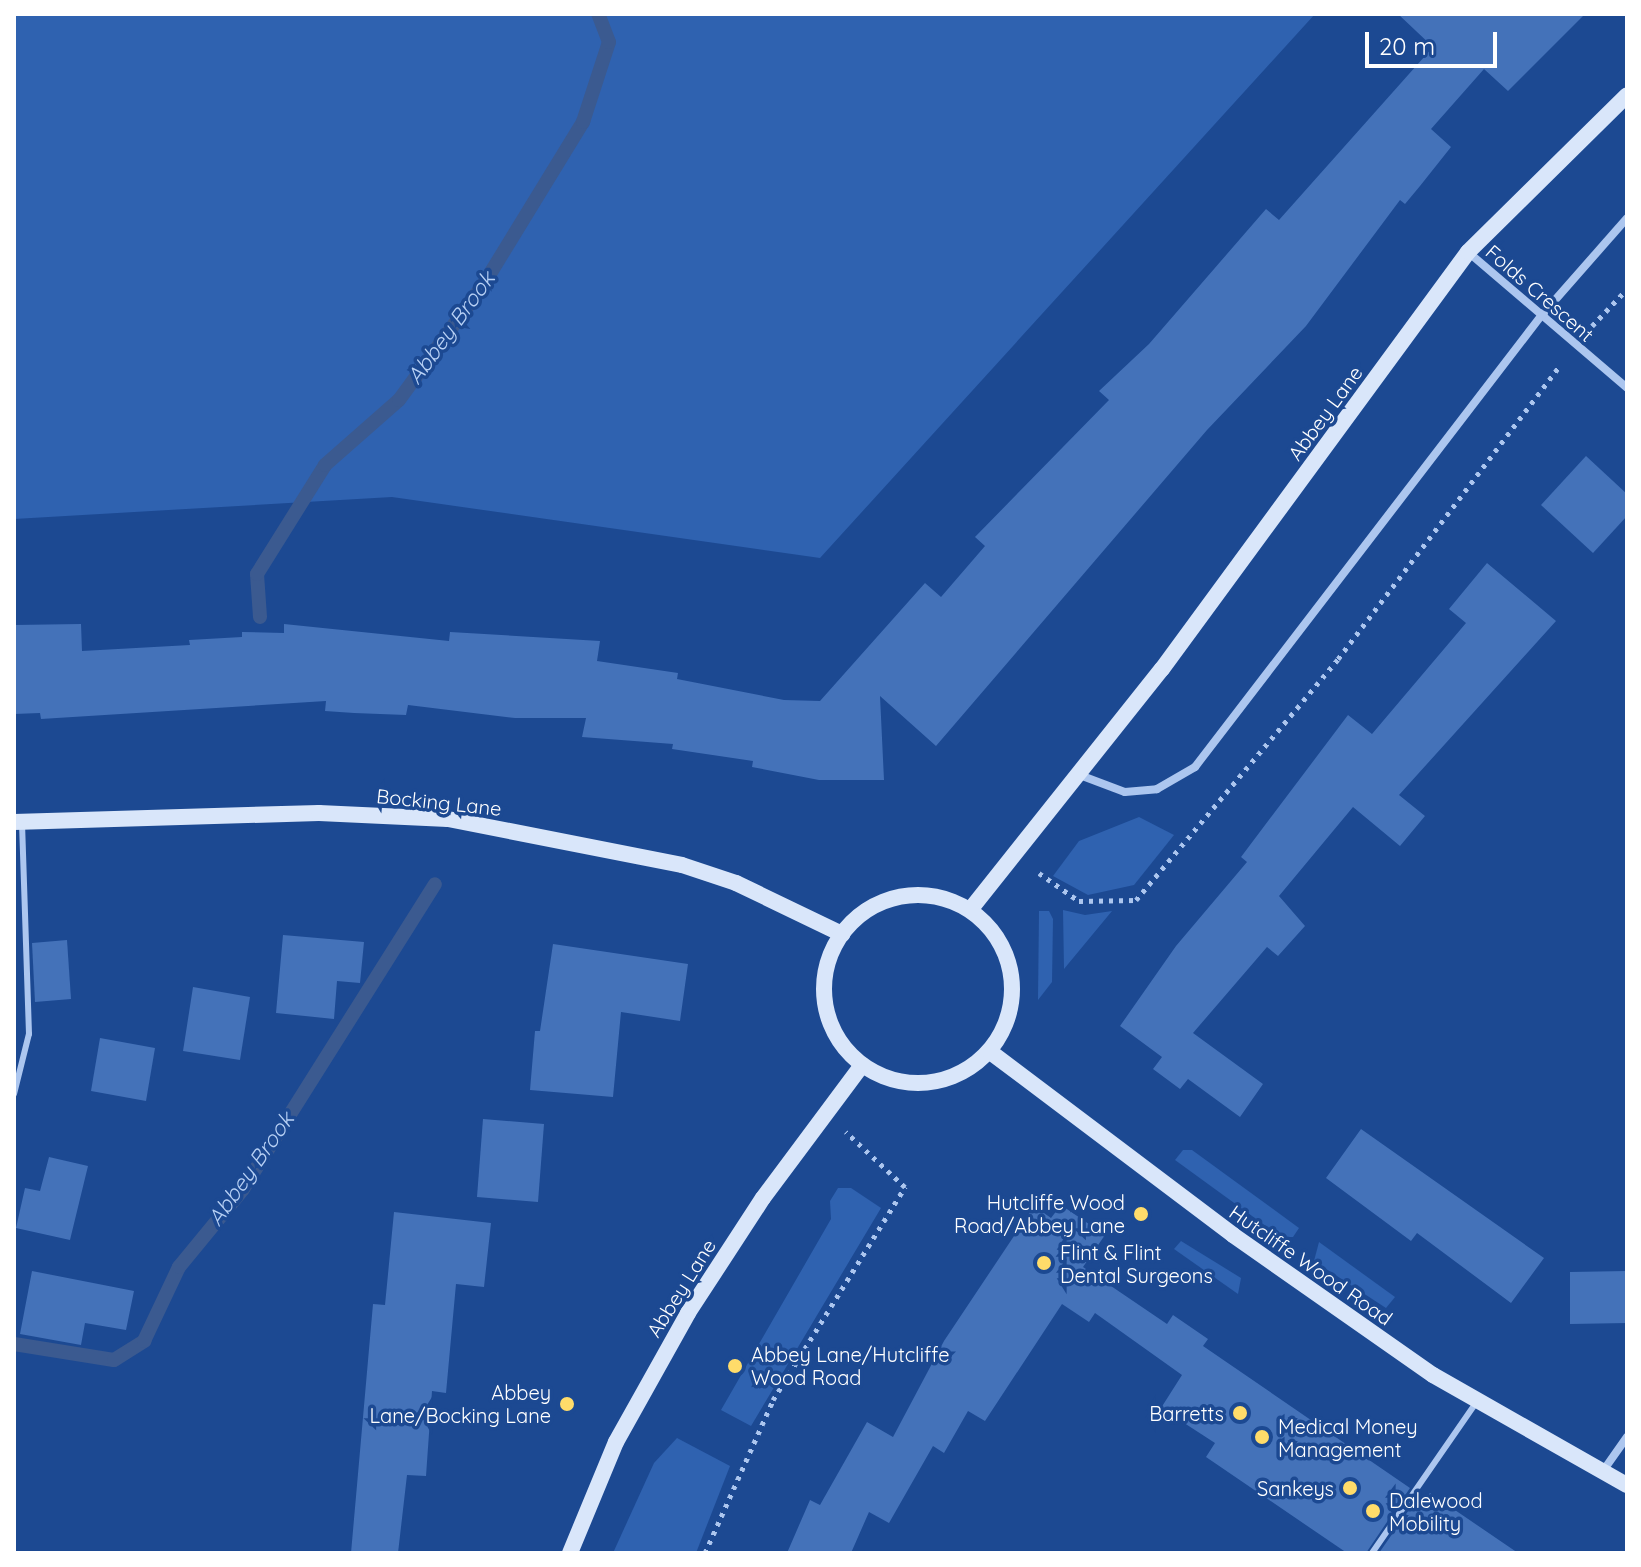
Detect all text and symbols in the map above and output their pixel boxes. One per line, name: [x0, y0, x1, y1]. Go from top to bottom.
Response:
scale bar: [1369, 16, 1501, 66]
text: 20 m: [1379, 31, 1435, 61]
street label: Folds Crescent: [1481, 240, 1599, 346]
water label: Abbey Brook: [401, 267, 501, 389]
street label: Abbey Lane: [1283, 361, 1367, 465]
street label: Bocking Lane: [375, 784, 503, 820]
water label: Abbey Brook: [202, 1107, 300, 1231]
place label: Hutcliffe Wood Road/Abbey Lane: [954, 1190, 1125, 1237]
street label: Hutcliffe Wood Road: [1225, 1200, 1397, 1330]
marker: Hutcliffe Wood Road/Abbey Lane: [1132, 1205, 1150, 1223]
street label: Abbey Lane: [641, 1235, 721, 1341]
place label: Flint & Flint Dental Surgeons: [1060, 1240, 1213, 1287]
marker: Flint & Flint Dental Surgeons: [1035, 1254, 1053, 1272]
place label: Abbey Lane/Hutcliffe Wood Road: [751, 1342, 950, 1389]
marker: Abbey Lane/Hutcliffe Wood Road: [726, 1357, 744, 1375]
place label: Abbey Lane/Bocking Lane: [369, 1380, 551, 1427]
marker: Abbey Lane/Bocking Lane: [558, 1395, 576, 1413]
place label: Barretts: [1149, 1401, 1224, 1425]
marker: Barretts: [1231, 1404, 1249, 1422]
place label: Medical Money Management: [1278, 1414, 1418, 1461]
marker: Medical Money Management: [1253, 1428, 1271, 1446]
place label: Sankeys: [1257, 1476, 1334, 1500]
marker: Sankeys: [1341, 1479, 1359, 1497]
place label: Dalewood Mobility: [1389, 1488, 1483, 1535]
marker: Dalewood Mobility: [1364, 1502, 1382, 1520]

